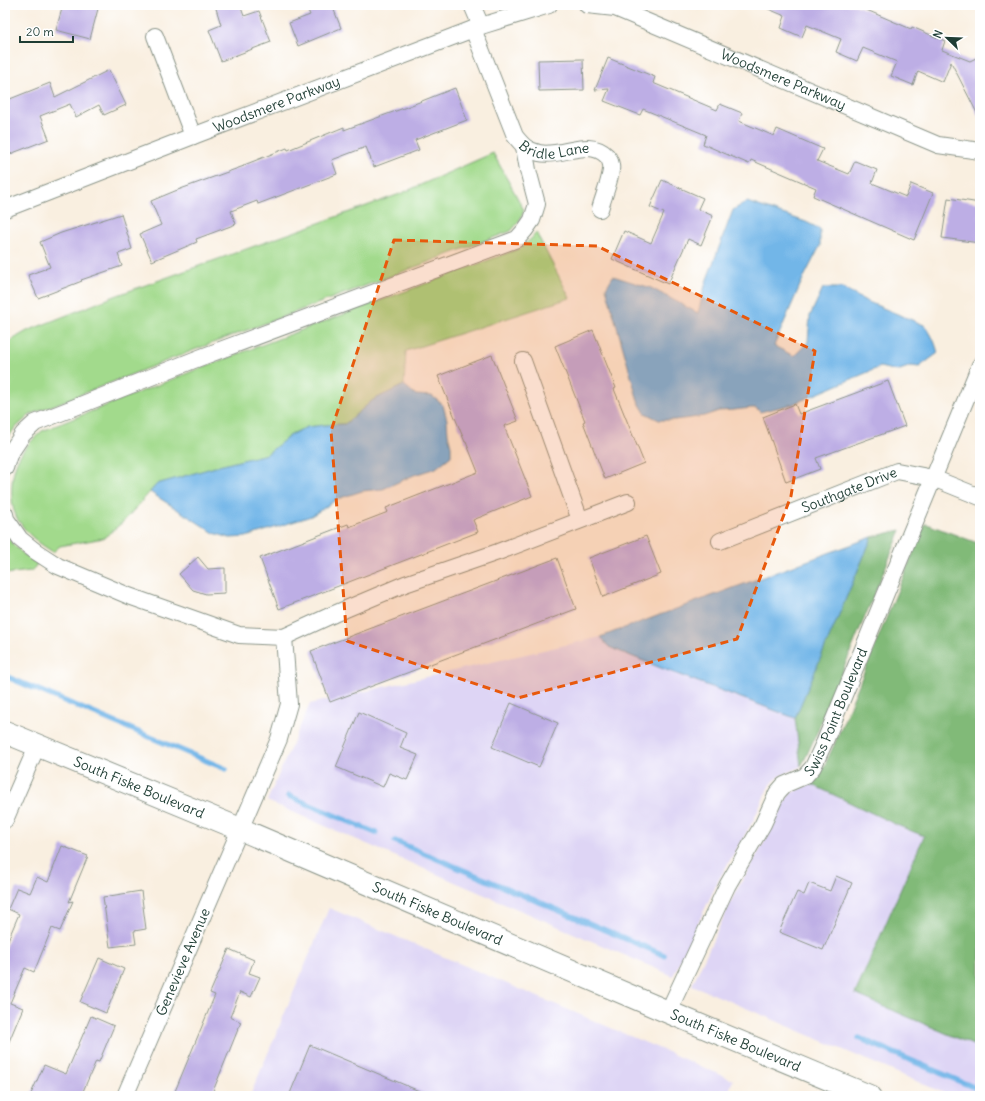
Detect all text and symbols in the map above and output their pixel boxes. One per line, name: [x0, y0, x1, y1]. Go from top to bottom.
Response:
scale bar: [20, 18, 73, 44]
north arrow: [927, 18, 967, 58]
text: 20 m: [26, 24, 54, 39]
text: N: [930, 28, 946, 40]
street label: Woodsmere Parkway: [718, 45, 849, 114]
street label: Woodsmere Parkway: [210, 72, 342, 137]
street label: Bridle Lane: [515, 136, 589, 163]
street label: Southgate Drive: [799, 463, 900, 517]
street label: Swiss Point Boulevard: [800, 645, 871, 780]
street label: South Fiske Boulevard: [71, 752, 207, 822]
street label: South Fiske Boulevard: [370, 878, 505, 949]
street label: Genevieve Avenue: [152, 905, 214, 1019]
street label: South Fiske Boulevard: [668, 1005, 804, 1076]

